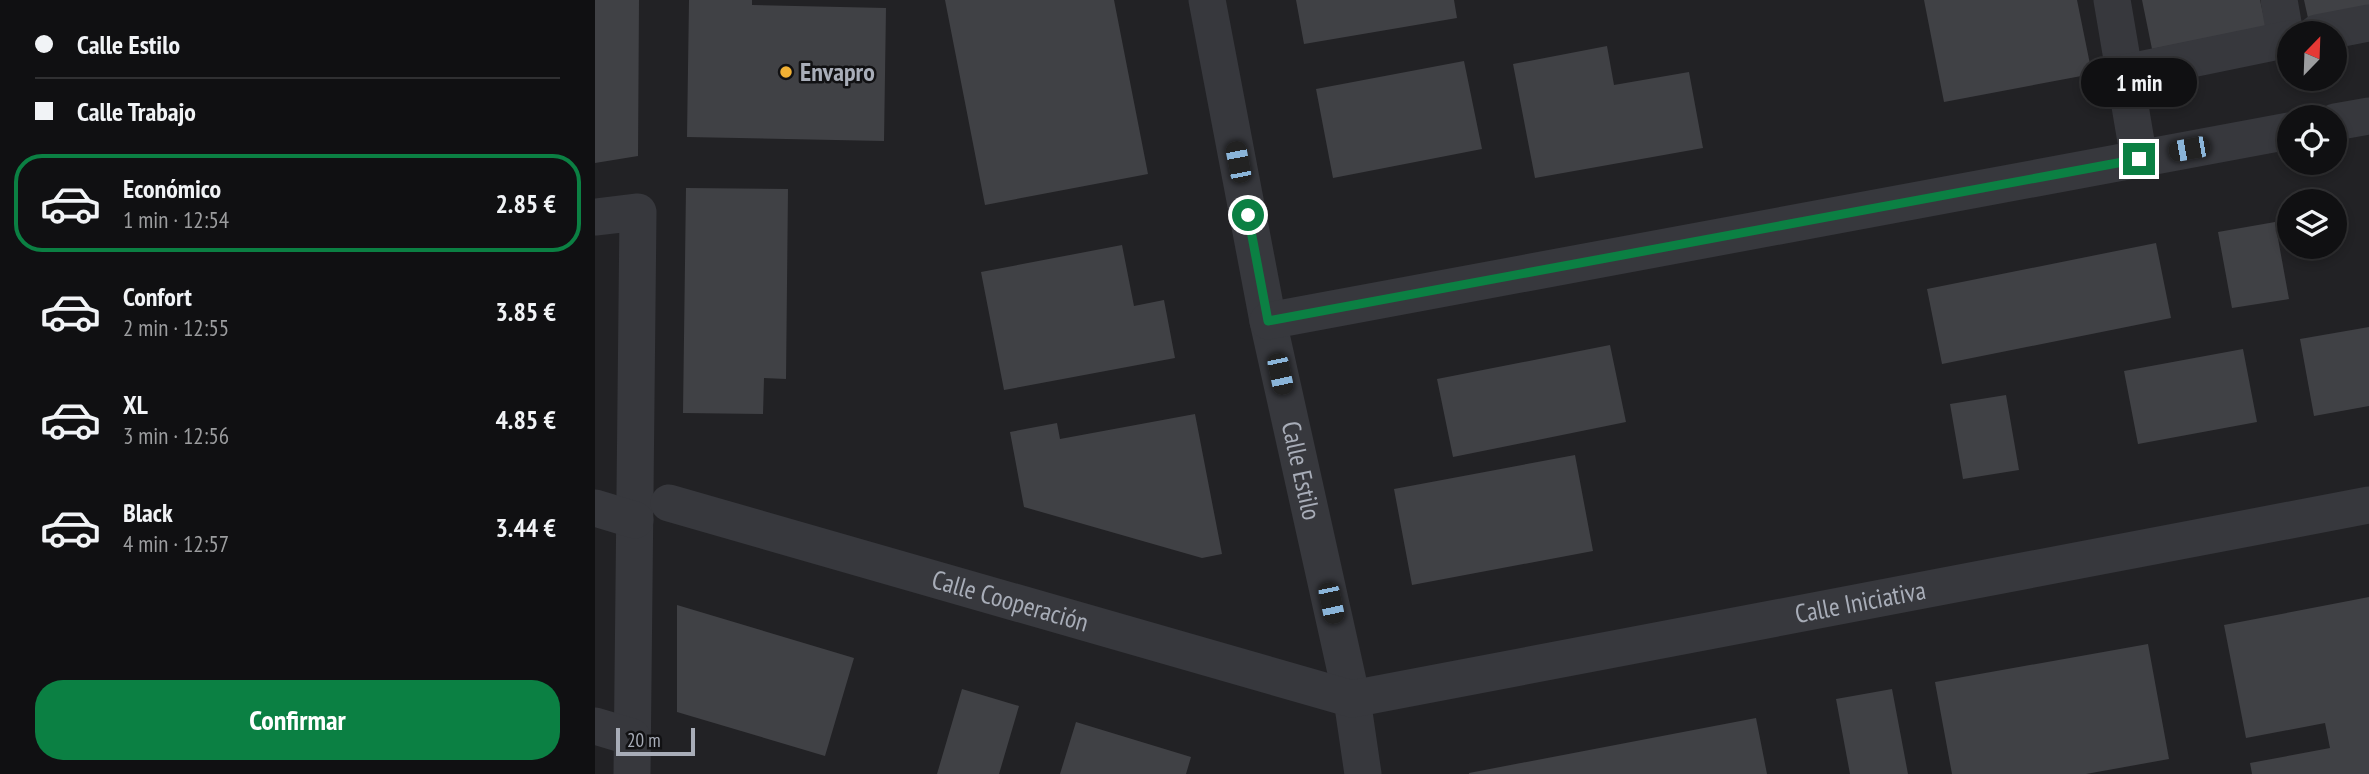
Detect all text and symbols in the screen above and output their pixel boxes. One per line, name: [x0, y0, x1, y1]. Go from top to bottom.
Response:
north arrow: [2277, 21, 2347, 91]
map controls: [2277, 21, 2347, 259]
text: Calle Estilo: [77, 28, 180, 61]
place label: Envapro: [800, 55, 875, 88]
callout: 1 min: [2081, 58, 2197, 106]
marker: Envapro: [778, 64, 794, 80]
text: 1 min: [2116, 68, 2162, 97]
text: Calle Trabajo: [77, 95, 196, 128]
button: locate: [2277, 105, 2347, 175]
car: [2167, 135, 2212, 163]
car: [1224, 139, 1253, 185]
route end: [2123, 143, 2155, 175]
icon: car: [39, 172, 102, 235]
text: Económico: [123, 172, 221, 205]
text: 2.85 €: [495, 187, 556, 220]
button: layers: [2277, 189, 2347, 259]
route start: [1232, 199, 1264, 231]
text: 1 min · 12:54: [123, 205, 229, 234]
icon: car: [39, 280, 102, 343]
text: Confort: [123, 280, 192, 313]
text: 3.85 €: [495, 295, 556, 328]
text: 2 min · 12:55: [123, 313, 229, 342]
car: [1266, 351, 1295, 397]
icon: car: [39, 388, 102, 451]
text: XL: [123, 388, 148, 421]
text: 4.85 €: [495, 403, 556, 436]
street label: Calle Estilo: [1275, 418, 1329, 523]
text: 3 min · 12:56: [123, 421, 229, 450]
icon: car: [39, 496, 102, 559]
text: Black: [123, 496, 173, 529]
text: 3.44 €: [495, 511, 556, 544]
text: 4 min · 12:57: [123, 529, 229, 558]
street label: Calle Cooperación: [928, 562, 1092, 639]
street label: Calle Iniciativa: [1792, 573, 1928, 630]
car: [1317, 580, 1346, 626]
button: Confirmar: [35, 680, 560, 760]
scale bar: [616, 725, 695, 757]
text: 20 m: [627, 728, 661, 752]

